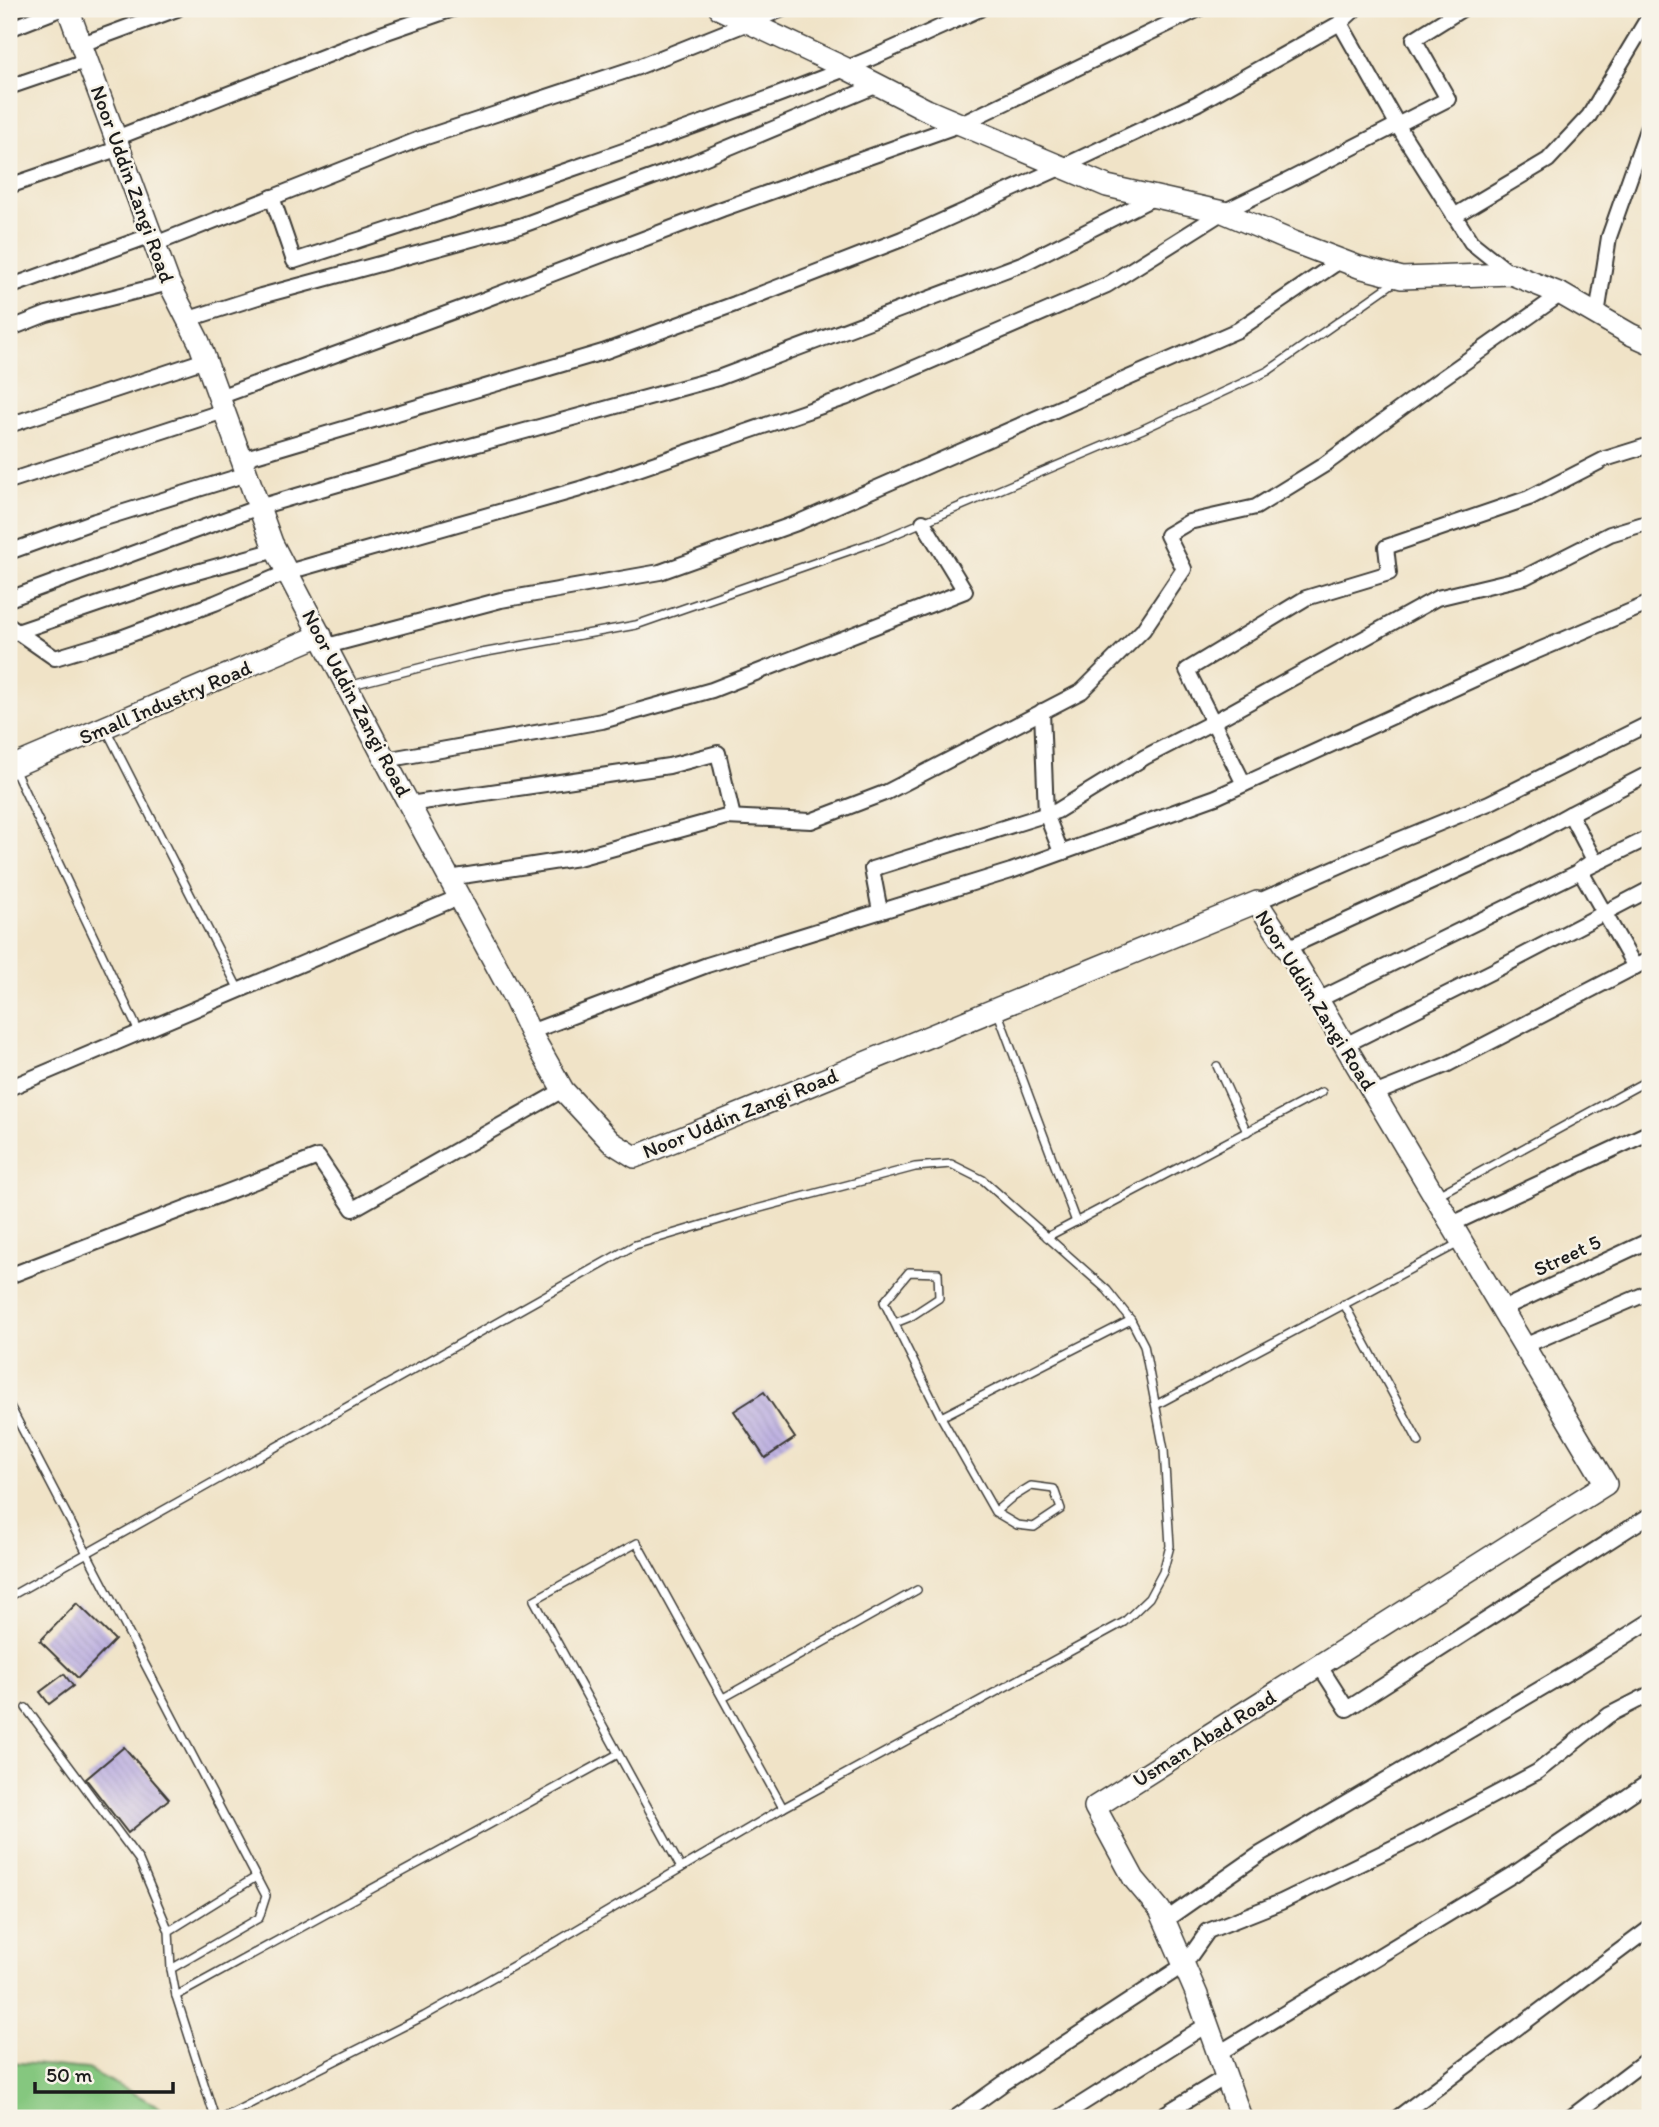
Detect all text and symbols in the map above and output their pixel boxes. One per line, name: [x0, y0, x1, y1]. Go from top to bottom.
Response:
street label: Noor Uddin Zangi Road: [86, 82, 181, 287]
street label: Noor Uddin Zangi Road: [297, 605, 417, 801]
street label: Small Industry Road: [75, 654, 255, 750]
street label: Noor Uddin Zangi Road: [1250, 905, 1382, 1095]
street label: Noor Uddin Zangi Road: [639, 1062, 842, 1164]
street label: Street 5: [1529, 1229, 1605, 1281]
street label: Usman Abad Road: [1128, 1684, 1281, 1792]
scale bar: [35, 2050, 173, 2094]
text: 50 m: [46, 2062, 93, 2087]

